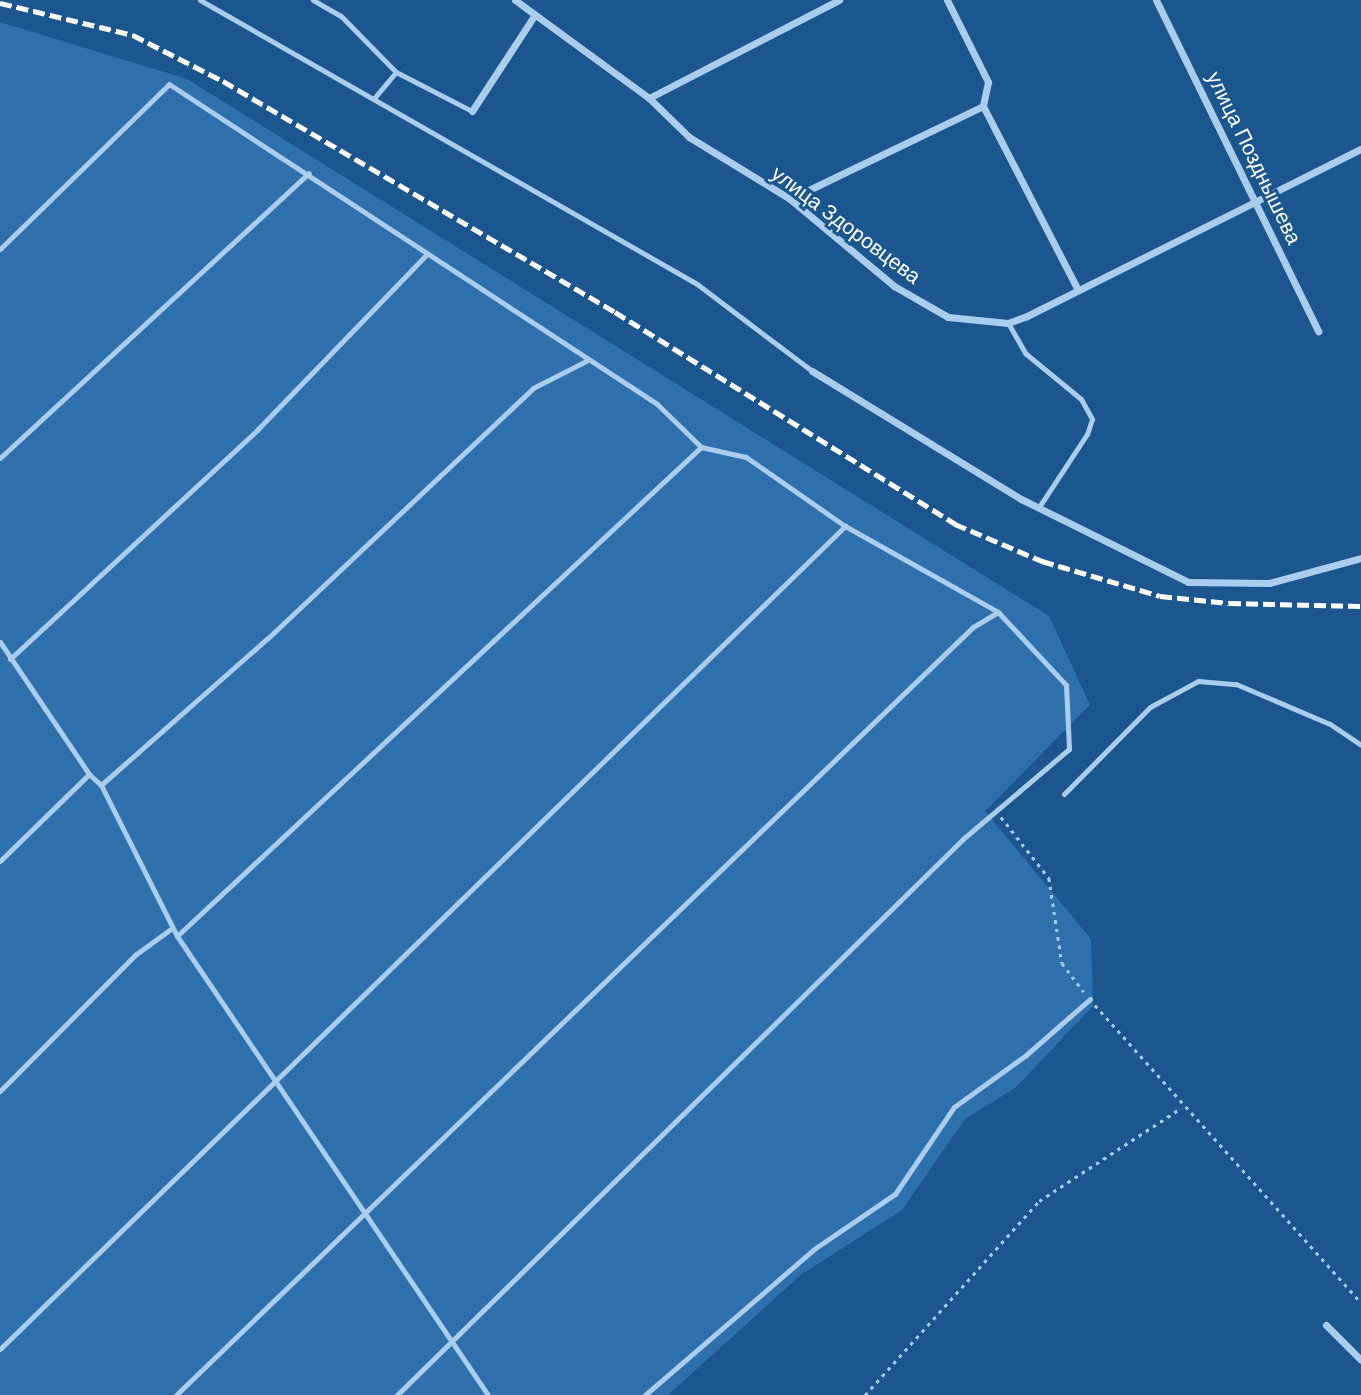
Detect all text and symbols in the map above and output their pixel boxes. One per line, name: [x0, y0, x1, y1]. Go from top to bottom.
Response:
street label: улица Позднышева: [1201, 68, 1307, 248]
street label: улица Здоровцева: [766, 161, 926, 289]

